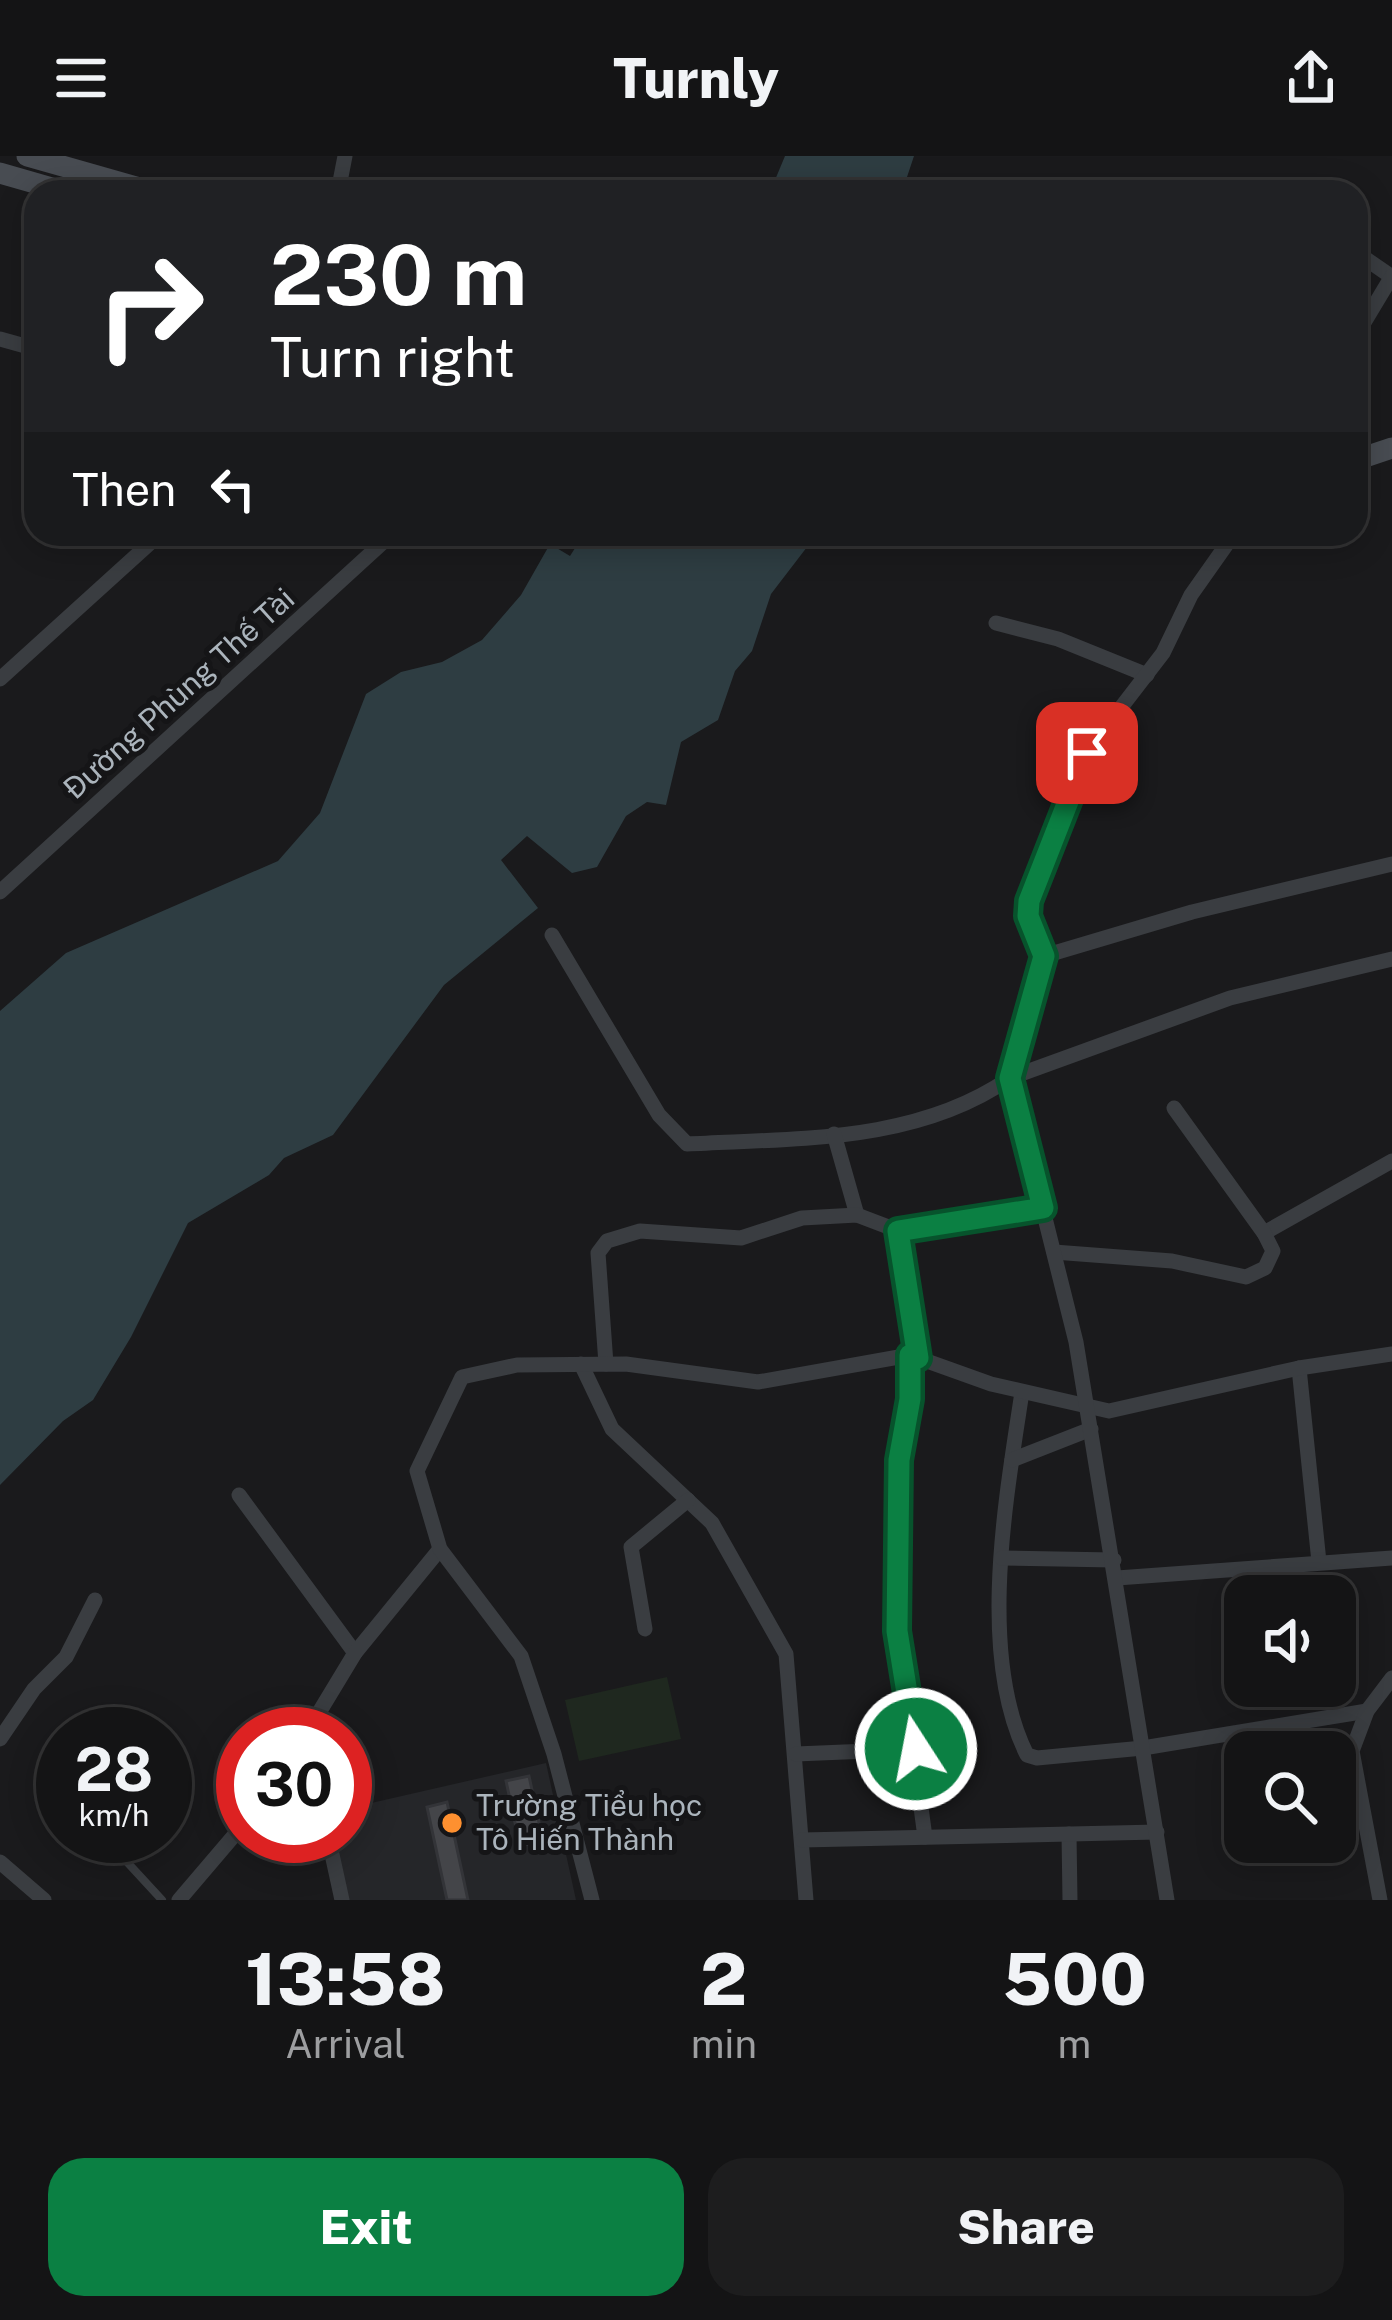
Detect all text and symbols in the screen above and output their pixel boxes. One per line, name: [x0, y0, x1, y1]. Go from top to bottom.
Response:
icon: menu: [48, 45, 114, 111]
icon: share: [1278, 45, 1344, 111]
text: Turnly: [613, 47, 779, 110]
text: 230 m: [270, 225, 527, 324]
icon: right: [72, 228, 228, 384]
text: Turn right: [270, 326, 515, 389]
icon: left: [200, 456, 266, 522]
text: Then: [72, 463, 176, 516]
street label: Đường Phùng Thế Tài: [56, 580, 301, 806]
pin: [1036, 702, 1138, 804]
icon: arrive: [1054, 720, 1120, 786]
map controls: [1224, 1575, 1356, 1863]
button: sound: [1224, 1575, 1356, 1707]
position arrow: [853, 1686, 979, 1812]
speed limit sign: 30: [216, 1707, 372, 1863]
button: search: [1224, 1731, 1356, 1863]
text: 28: [75, 1734, 153, 1805]
place label: Trường Tiểu học Tô Hiến Thành: [476, 1787, 702, 1857]
text: km/h: [79, 1797, 149, 1833]
marker: Trường Tiểu học Tô Hiến Thành: [439, 1810, 465, 1836]
text: 13:58: [245, 1937, 445, 2021]
text: 2: [700, 1937, 747, 2021]
text: 500: [1002, 1937, 1147, 2021]
text: Arrival: [285, 2021, 406, 2067]
text: min: [691, 2021, 757, 2067]
text: m: [1058, 2021, 1091, 2067]
button: Exit: [48, 2158, 684, 2296]
button: Share: [708, 2158, 1344, 2296]

